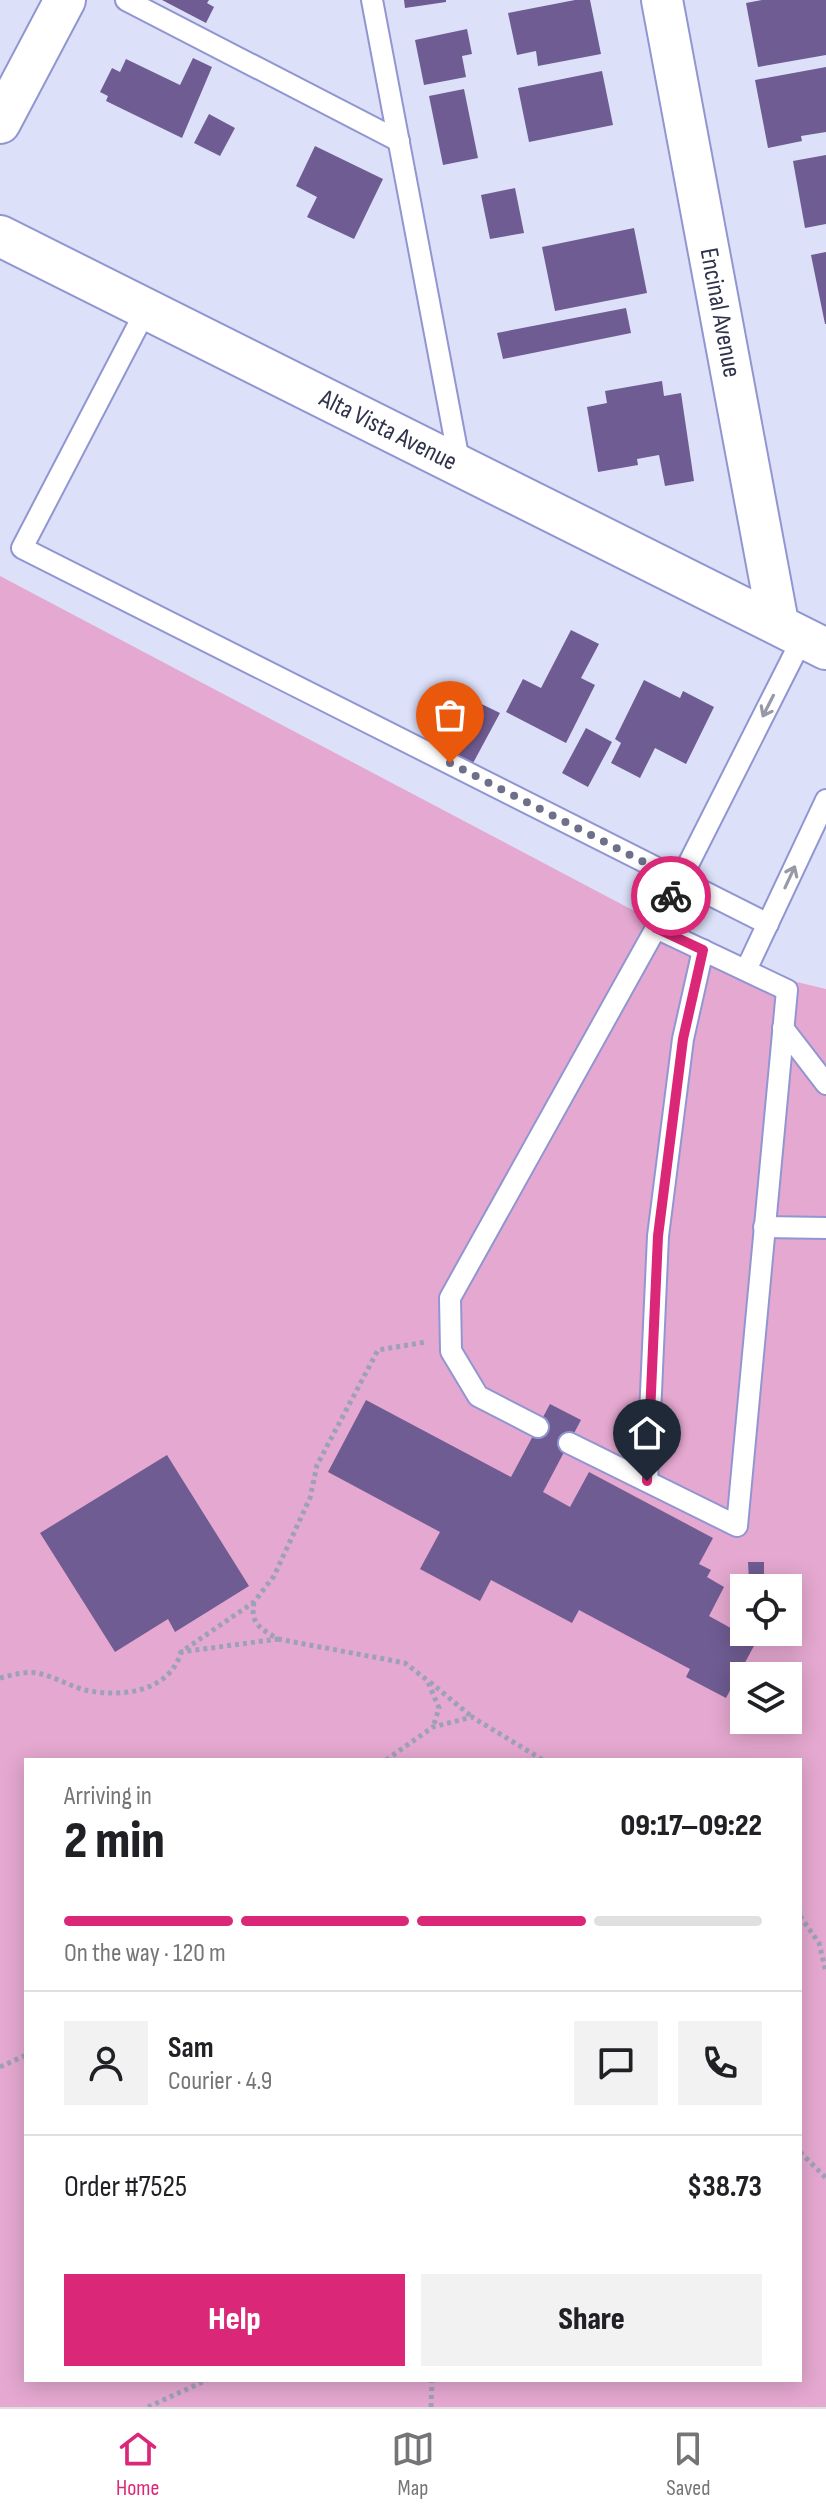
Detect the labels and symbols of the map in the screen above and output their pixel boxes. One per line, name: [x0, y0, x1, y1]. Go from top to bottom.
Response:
street label: Encinal Avenue: [693, 245, 747, 380]
street label: Alta Vista Avenue: [313, 382, 462, 477]
pin: [416, 681, 484, 763]
one-way arrow: [759, 694, 775, 718]
courier: [631, 856, 711, 936]
one-way arrow: [783, 865, 798, 889]
pin: [613, 1399, 681, 1481]

